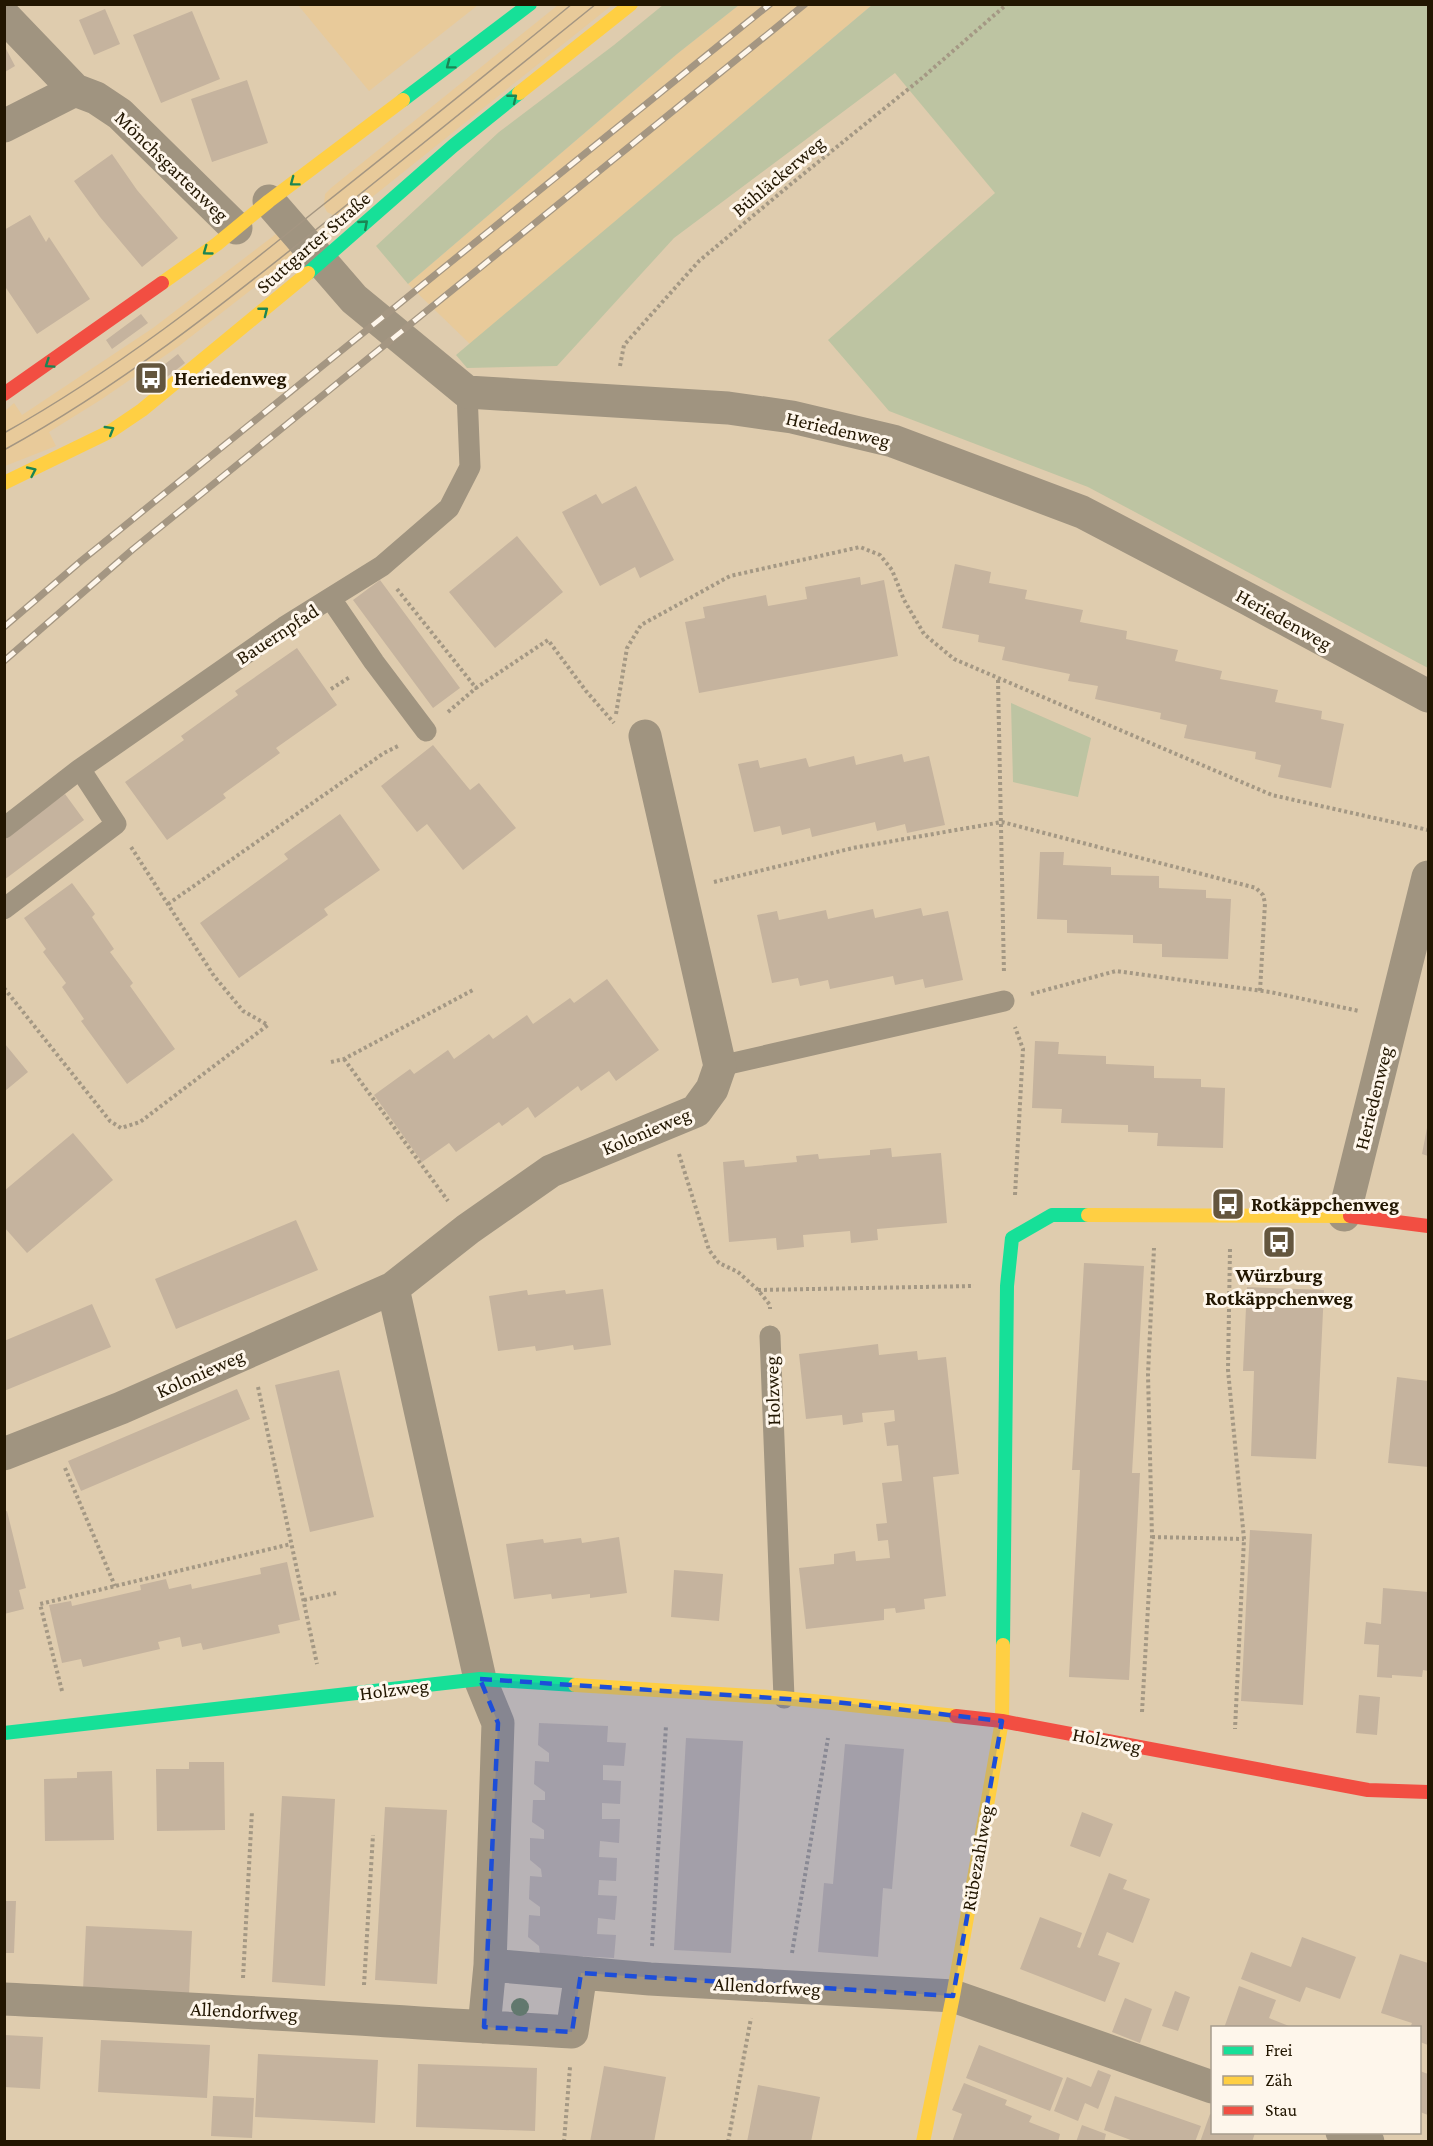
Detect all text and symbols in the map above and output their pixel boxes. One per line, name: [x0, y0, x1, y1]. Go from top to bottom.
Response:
one-way arrow: [445, 58, 456, 69]
one-way arrow: [506, 94, 517, 105]
street label: Mönchsgartenweg: [110, 106, 233, 227]
street label: Bühläckerweg: [728, 131, 829, 222]
one-way arrow: [290, 175, 301, 186]
street label: Stuttgarter Straße: [252, 186, 375, 298]
one-way arrow: [357, 220, 368, 231]
one-way arrow: [203, 244, 214, 255]
one-way arrow: [257, 307, 268, 318]
one-way arrow: [44, 357, 55, 368]
bus stop icon: Heriedenweg: [133, 360, 169, 396]
place label: Heriedenweg: [174, 367, 287, 389]
street label: Heriedenweg: [784, 406, 892, 453]
one-way arrow: [104, 426, 114, 438]
one-way arrow: [25, 466, 36, 478]
street label: Heriedenweg: [1232, 584, 1336, 655]
street label: Bauernpfad: [232, 599, 323, 670]
street label: Heriedenweg: [1349, 1044, 1398, 1152]
street label: Kolonieweg: [598, 1102, 694, 1160]
bus stop icon: Rotkäppchenweg: [1210, 1186, 1246, 1222]
place label: Rotkäppchenweg: [1251, 1193, 1399, 1215]
bus stop icon: Würzburg Rotkäppchenweg: [1261, 1224, 1297, 1260]
place label: Würzburg Rotkäppchenweg: [1205, 1264, 1353, 1309]
street label: Kolonieweg: [153, 1344, 248, 1403]
street label: Holzweg: [760, 1355, 785, 1426]
street label: Holzweg: [358, 1674, 430, 1705]
street label: Holzweg: [1071, 1723, 1144, 1758]
street label: Rübezahlweg: [957, 1803, 998, 1913]
street label: Allendorfweg: [713, 1972, 822, 2001]
street label: Allendorfweg: [190, 1997, 299, 2026]
legend: [1211, 2026, 1421, 2134]
text: Frei: [1265, 2040, 1293, 2060]
text: Zäh: [1265, 2070, 1293, 2090]
text: Stau: [1265, 2100, 1298, 2120]

